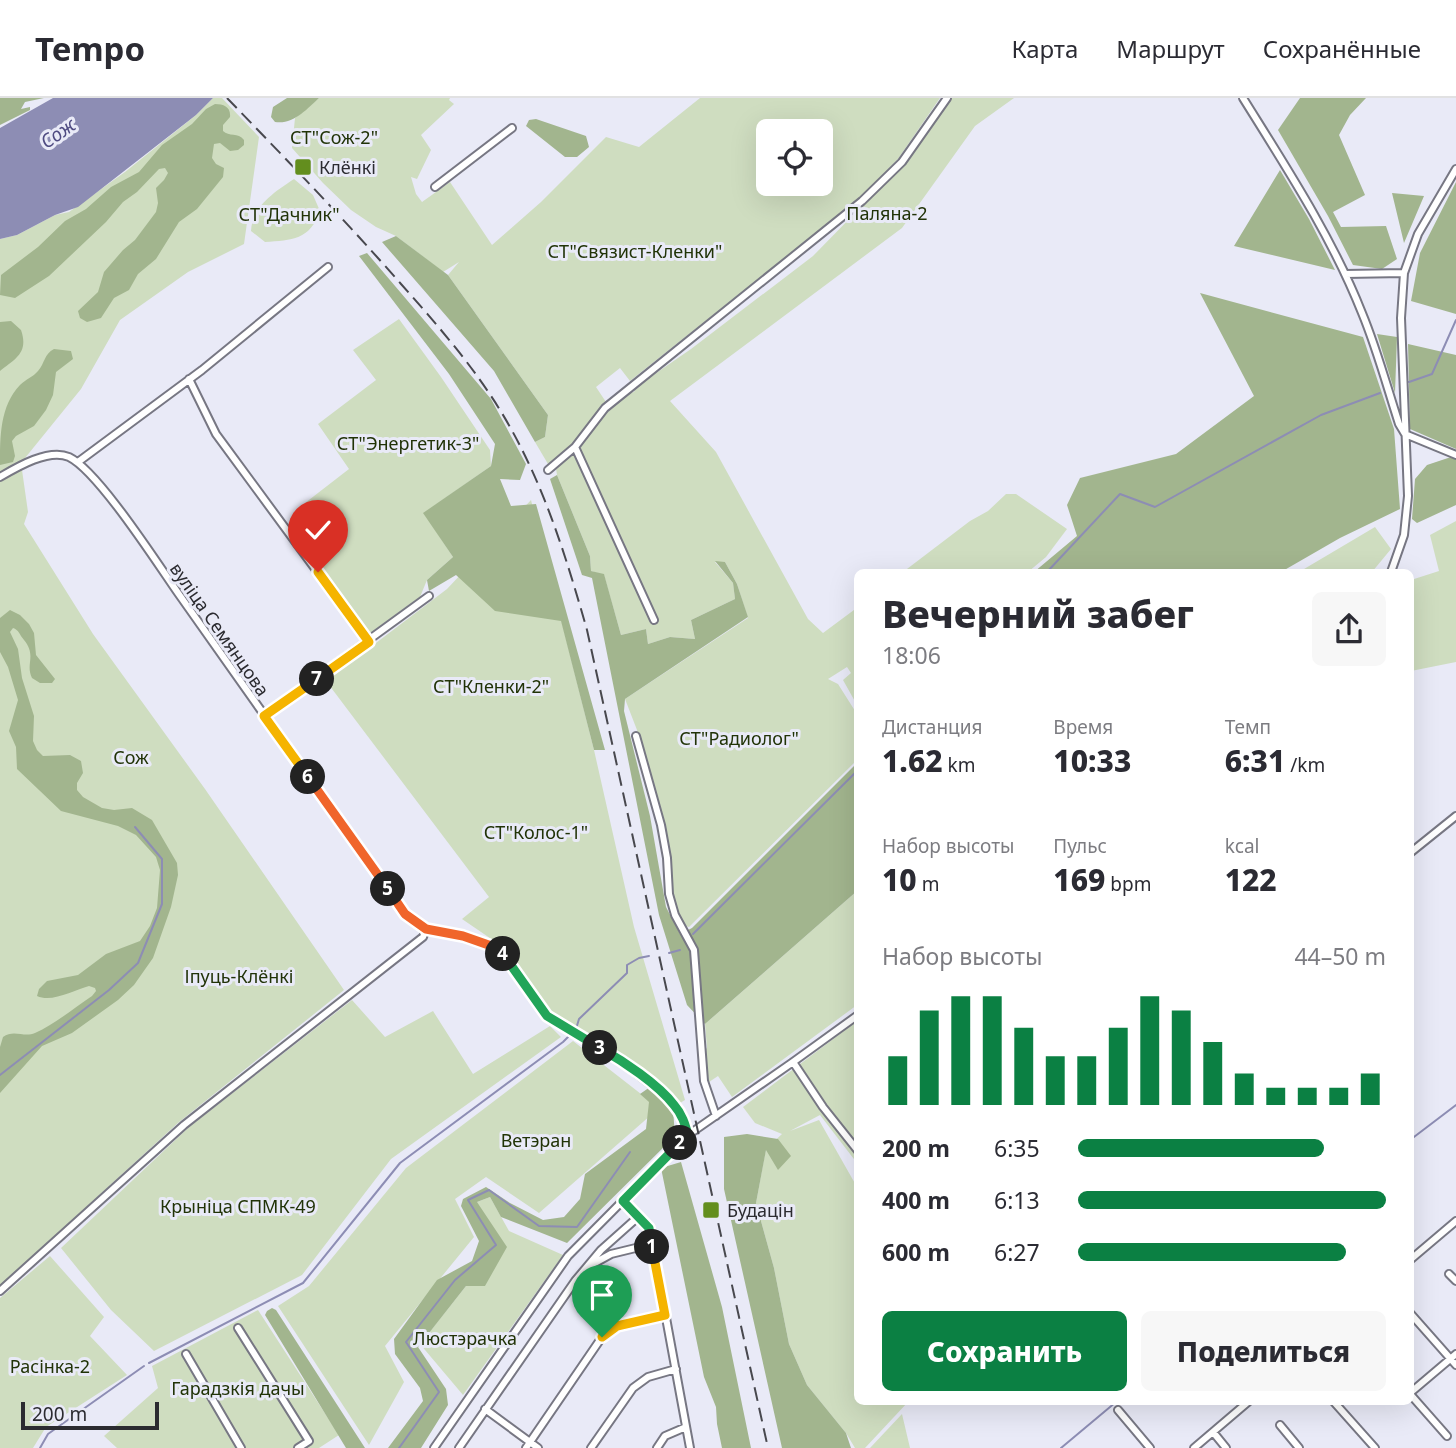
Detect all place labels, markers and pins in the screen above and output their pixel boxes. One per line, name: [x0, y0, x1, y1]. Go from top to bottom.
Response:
place label: Клёнкі: [319, 155, 376, 179]
marker: Клёнкі: [293, 157, 313, 177]
pin: [288, 500, 348, 572]
pin: 7: [300, 662, 334, 696]
pin: 6: [290, 760, 326, 794]
pin: 5: [370, 872, 406, 906]
pin: 4: [486, 936, 520, 972]
pin: 3: [582, 1030, 618, 1066]
pin: 2: [662, 1126, 698, 1160]
place label: Будацін: [727, 1198, 794, 1222]
marker: Будацін: [701, 1200, 721, 1220]
pin: 1: [634, 1230, 670, 1264]
pin: [572, 1265, 632, 1337]

